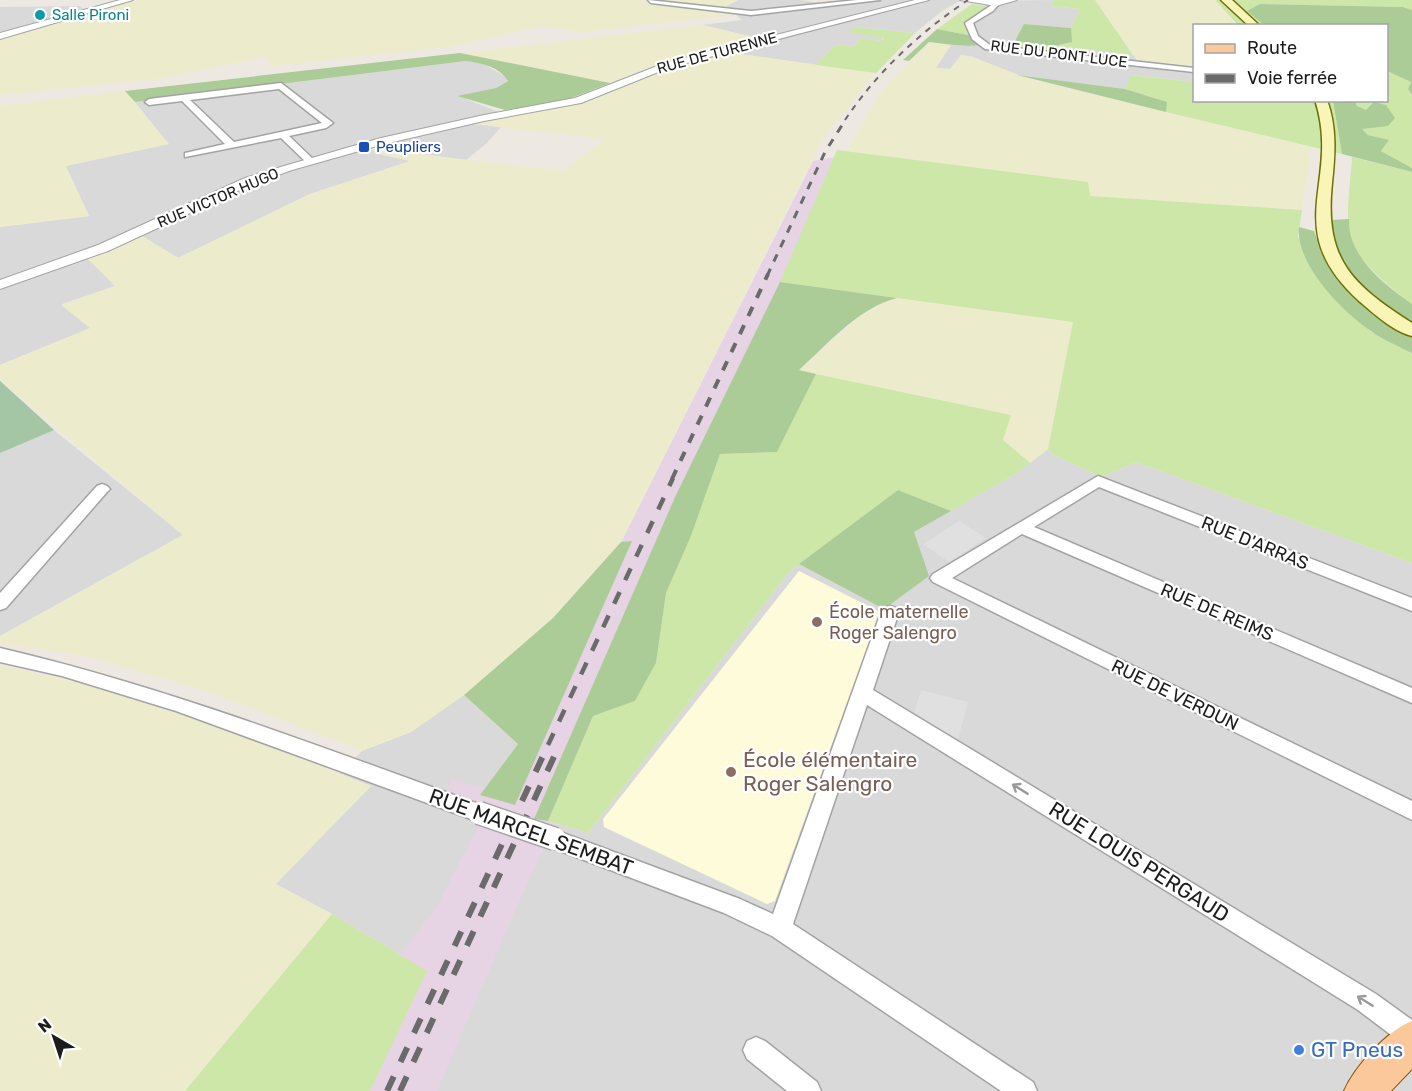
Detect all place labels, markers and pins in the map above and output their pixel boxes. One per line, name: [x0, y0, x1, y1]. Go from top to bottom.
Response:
place label: Salle Pironi: [52, 6, 129, 24]
marker: Salle Pironi: [33, 8, 47, 22]
place label: Peupliers: [376, 138, 441, 156]
marker: Peupliers: [357, 140, 371, 154]
place label: École maternelle Roger Salengro: [829, 601, 969, 644]
marker: École maternelle Roger Salengro: [810, 615, 824, 629]
place label: École élémentaire Roger Salengro: [743, 747, 917, 796]
marker: École élémentaire Roger Salengro: [724, 765, 738, 779]
place label: GT Pneus: [1311, 1037, 1403, 1062]
marker: GT Pneus: [1292, 1043, 1306, 1057]

